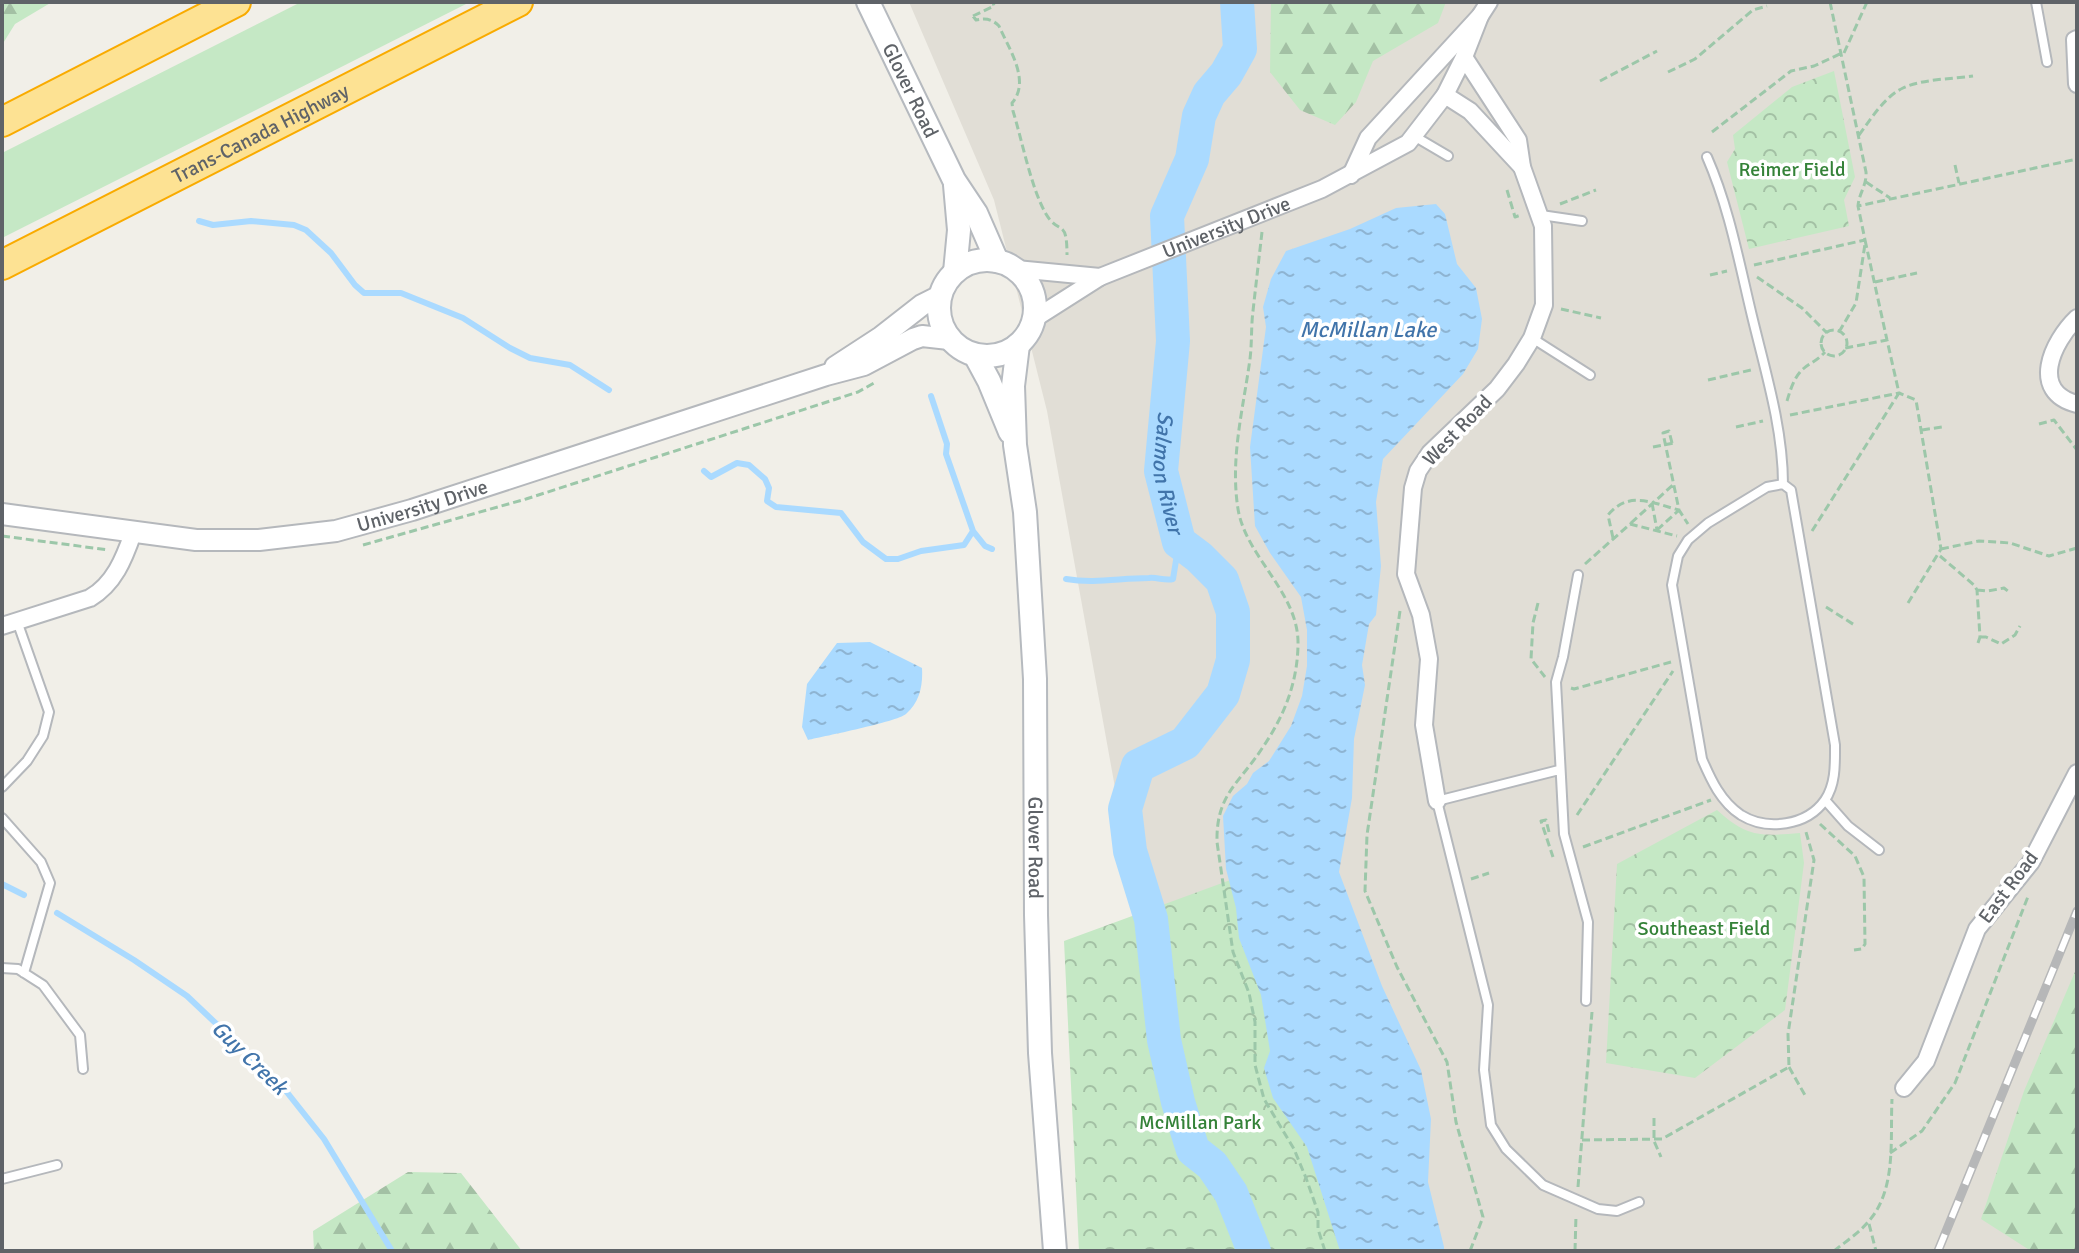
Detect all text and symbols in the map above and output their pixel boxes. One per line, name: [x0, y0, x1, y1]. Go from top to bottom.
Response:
street label: Glover Road: [877, 39, 944, 142]
street label: Trans-Canada Highway: [168, 78, 354, 189]
park label: Reimer Field: [1738, 157, 1846, 182]
street label: University Drive: [1159, 191, 1294, 264]
water label: McMillan Lake: [1300, 316, 1437, 343]
street label: West Road: [1417, 390, 1497, 471]
water label: Salmon River: [1147, 411, 1190, 539]
street label: University Drive: [354, 474, 491, 538]
street label: Glover Road: [1022, 796, 1048, 899]
street label: East Road: [1973, 846, 2044, 928]
park label: Southeast Field: [1638, 916, 1770, 941]
water label: Guy Creek: [206, 1015, 295, 1102]
park label: McMillan Park: [1139, 1110, 1261, 1135]

